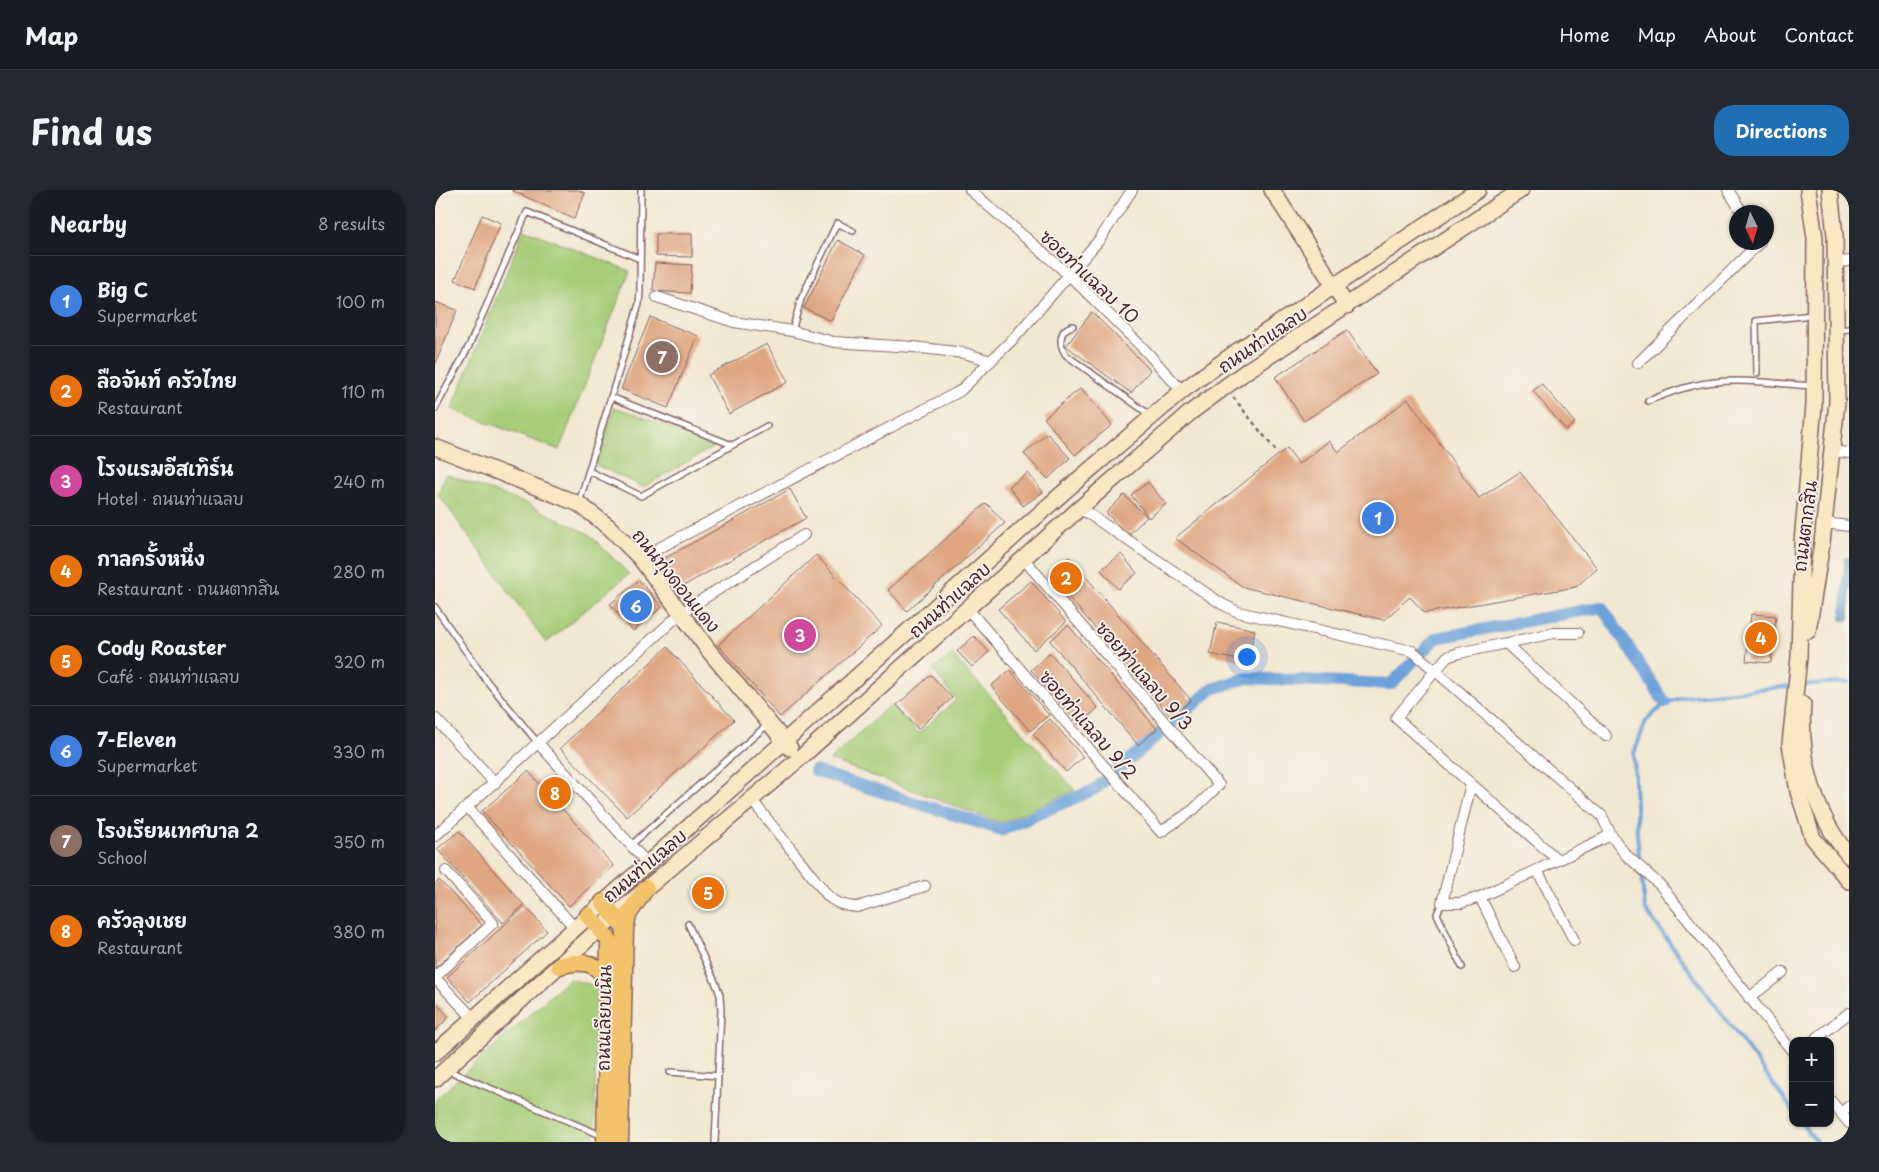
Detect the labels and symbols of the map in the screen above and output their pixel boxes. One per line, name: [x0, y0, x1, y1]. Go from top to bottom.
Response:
north arrow: [1729, 205, 1774, 250]
street label: ซอยท่าแฉลบ 10: [1034, 223, 1146, 329]
street label: ถนนท่าแฉลบ: [1212, 299, 1312, 379]
pin: 7: [646, 338, 678, 376]
street label: ถนนตากสิน: [1785, 479, 1823, 573]
pin: 1: [1362, 499, 1394, 537]
street label: ถนนทุ่งดอนแดง: [625, 522, 727, 639]
street label: ถนนท่าแฉลบ: [902, 555, 996, 643]
pin: 2: [1050, 559, 1082, 597]
pin: 6: [620, 587, 652, 625]
street label: ซอยท่าแฉลบ 9/3: [1090, 615, 1200, 735]
pin: 3: [784, 616, 816, 654]
pin: 4: [1745, 619, 1777, 657]
your location: [1234, 644, 1260, 670]
street label: ซอยท่าแฉลบ 9/2: [1034, 663, 1144, 785]
pin: 8: [539, 774, 571, 812]
street label: ถนนท่าแฉลบ: [596, 822, 692, 908]
pin: 5: [692, 874, 724, 912]
street label: ถนนเลียบเนิน: [589, 965, 617, 1071]

